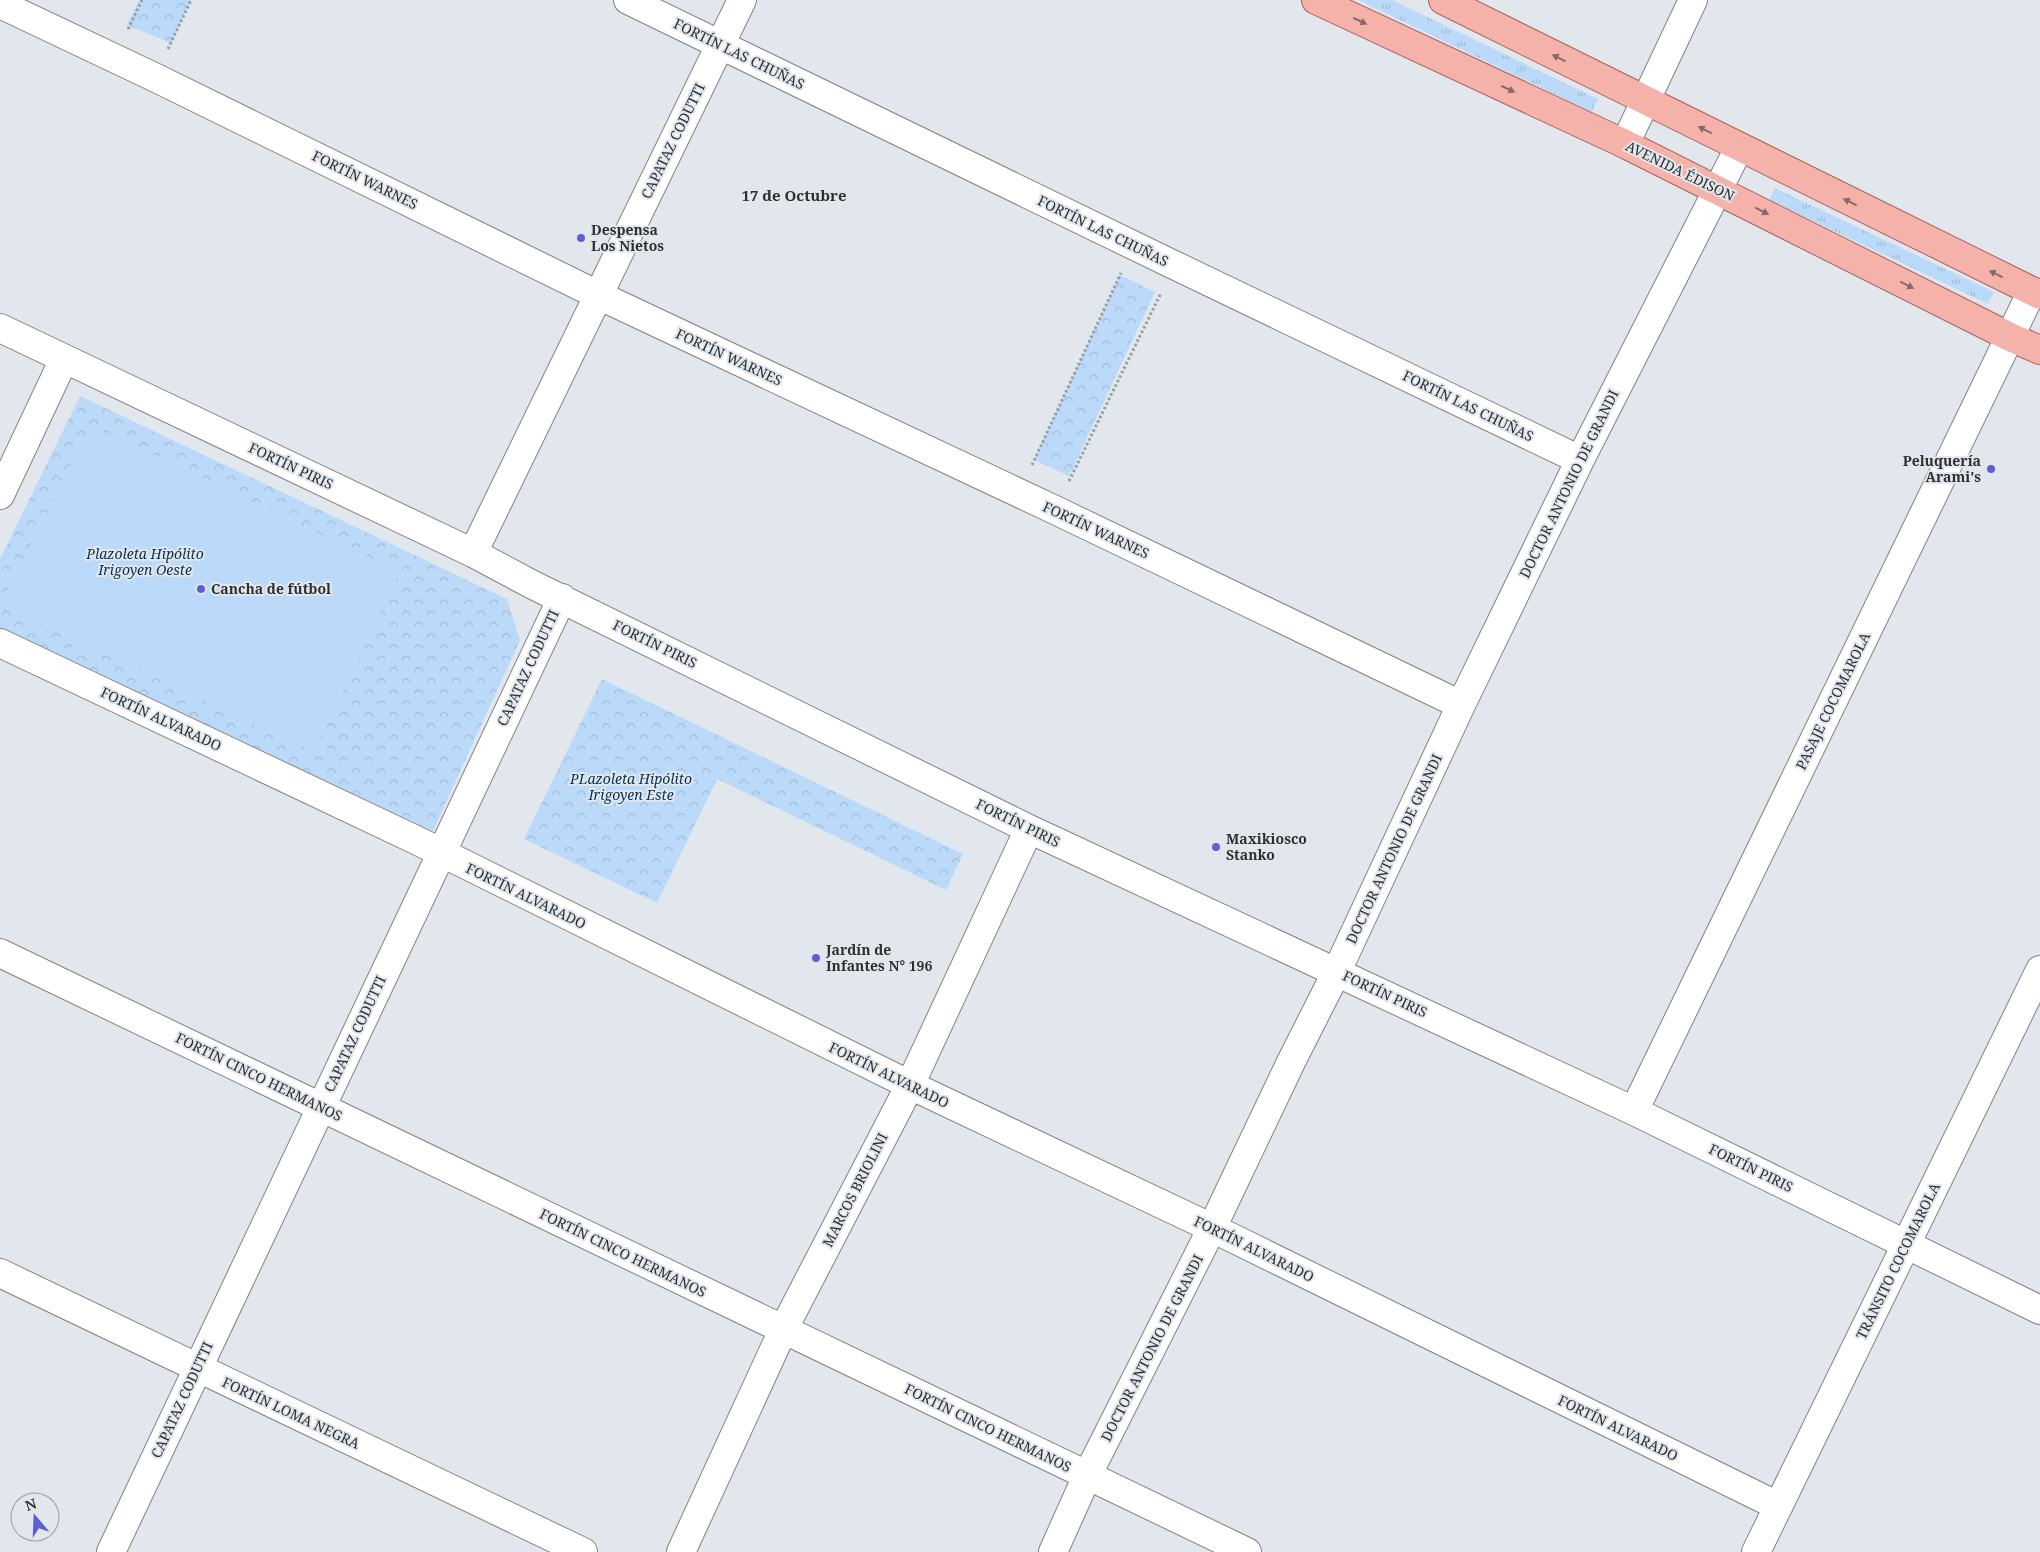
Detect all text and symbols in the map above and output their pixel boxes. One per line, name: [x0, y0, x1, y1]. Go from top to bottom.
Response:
street label: FORTÍN LAS CHUÑAS: [671, 14, 808, 94]
one-way arrow: [1353, 17, 1367, 25]
one-way arrow: [1552, 54, 1566, 62]
street label: CAPATAZ CODUTTI: [636, 80, 709, 202]
one-way arrow: [1501, 85, 1515, 93]
one-way arrow: [1698, 126, 1712, 134]
street label: AVENIDA ÉDISON: [1623, 136, 1738, 205]
street label: FORTÍN WARNES: [309, 146, 421, 213]
district label: 17 de Octubre: [741, 185, 847, 205]
street label: FORTÍN LAS CHUÑAS: [1035, 191, 1172, 271]
one-way arrow: [1843, 198, 1857, 206]
one-way arrow: [1754, 207, 1769, 215]
place label: Despensa Los Nietos: [591, 220, 664, 255]
marker: Despensa Los Nietos: [575, 232, 587, 244]
one-way arrow: [1989, 270, 2003, 278]
one-way arrow: [1899, 280, 1914, 289]
street label: FORTÍN WARNES: [673, 324, 786, 390]
street label: FORTÍN LAS CHUÑAS: [1400, 366, 1537, 446]
street label: DOCTOR ANTONIO DE GRANDI: [1515, 386, 1623, 581]
street label: FORTÍN PIRIS: [246, 438, 337, 493]
place label: Peluquería Arami's: [1903, 451, 1981, 486]
marker: Peluquería Arami's: [1985, 463, 1997, 475]
street label: FORTÍN WARNES: [1040, 497, 1153, 563]
park label: Plazoleta Hipólito Irigoyen Oeste: [85, 544, 204, 579]
place label: Cancha de fútbol: [211, 579, 331, 598]
marker: Cancha de fútbol: [195, 583, 207, 595]
street label: CAPATAZ CODUTTI: [492, 607, 563, 729]
street label: FORTÍN PIRIS: [610, 615, 700, 672]
street label: PASAJE COCOMAROLA: [1791, 629, 1874, 773]
street label: FORTÍN ALVARADO: [98, 682, 225, 755]
street label: DOCTOR ANTONIO DE GRANDI: [1341, 751, 1446, 947]
park label: PLazoleta Hipólito Irigoyen Este: [569, 769, 692, 804]
street label: FORTÍN PIRIS: [973, 794, 1063, 851]
place label: Maxikiosco Stanko: [1226, 829, 1307, 864]
marker: Maxikiosco Stanko: [1210, 841, 1222, 853]
street label: FORTÍN ALVARADO: [463, 858, 589, 933]
place label: Jardín de Infantes N° 196: [825, 940, 933, 975]
marker: Jardín de Infantes N° 196: [810, 952, 822, 964]
street label: FORTÍN PIRIS: [1340, 966, 1431, 1021]
street label: CAPATAZ CODUTTI: [319, 973, 390, 1095]
street label: FORTÍN CINCO HERMANOS: [173, 1028, 346, 1125]
street label: FORTÍN ALVARADO: [826, 1037, 952, 1112]
street label: MARCOS BRIOLINI: [818, 1129, 892, 1250]
street label: FORTÍN PIRIS: [1706, 1139, 1796, 1196]
street label: TRÁNSITO COCOMAROLA: [1851, 1179, 1944, 1342]
street label: FORTÍN CINCO HERMANOS: [537, 1204, 710, 1301]
street label: FORTÍN ALVARADO: [1191, 1211, 1317, 1286]
street label: DOCTOR ANTONIO DE GRANDI: [1096, 1251, 1207, 1444]
street label: CAPATAZ CODUTTI: [146, 1339, 217, 1461]
street label: FORTÍN LOMA NEGRA: [219, 1372, 363, 1453]
street label: FORTÍN CINCO HERMANOS: [902, 1379, 1075, 1476]
street label: FORTÍN ALVARADO: [1555, 1390, 1681, 1465]
north arrow: [10, 1492, 60, 1542]
text: N: [22, 1493, 39, 1515]

